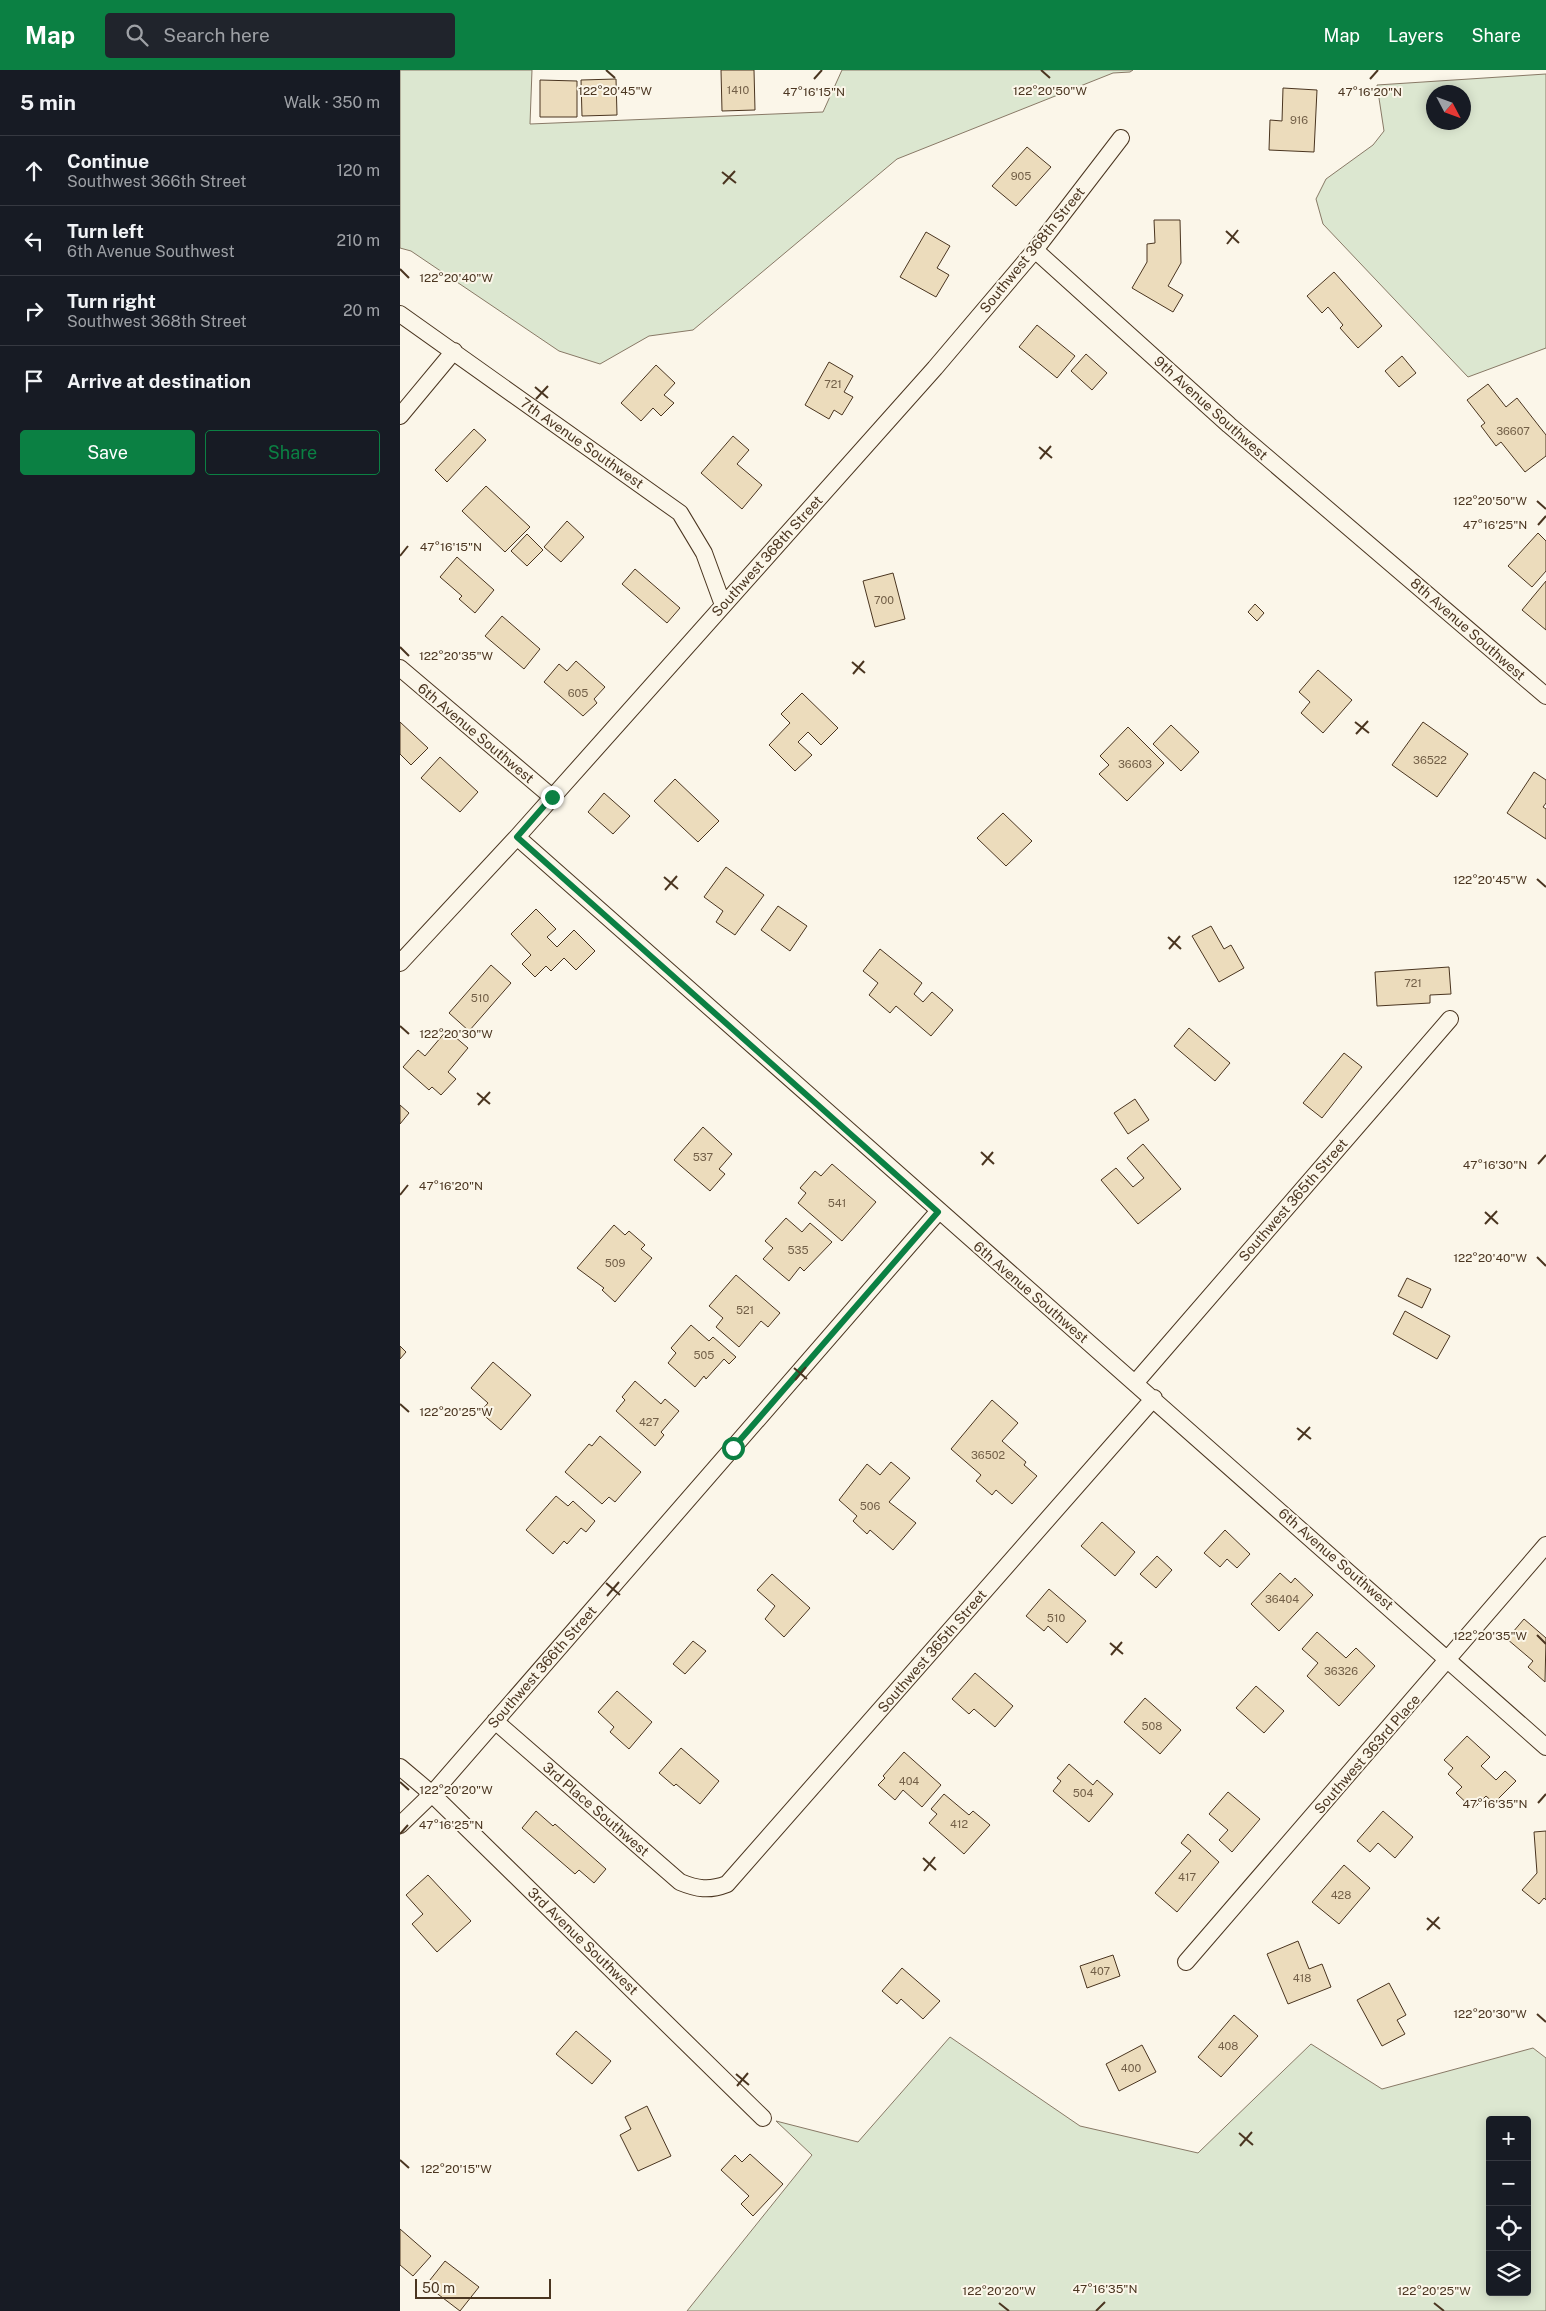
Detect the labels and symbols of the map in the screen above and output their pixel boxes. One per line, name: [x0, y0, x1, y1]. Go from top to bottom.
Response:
text: 122°20'45"W: [578, 84, 652, 98]
house number: 1410: [727, 84, 750, 96]
text: 122°20'50"W: [1013, 84, 1087, 98]
text: 47°16'15"N: [783, 85, 845, 99]
text: 47°16'20"N: [1338, 85, 1402, 99]
north arrow: [1426, 85, 1471, 130]
house number: 916: [1290, 114, 1308, 126]
house number: 905: [1011, 170, 1031, 182]
street label: Southwest 368th Street: [976, 184, 1088, 316]
text: 122°20'40"W: [419, 271, 493, 285]
street label: 9th Avenue Southwest: [1151, 353, 1271, 463]
house number: 721: [824, 378, 842, 390]
street label: 7th Avenue Southwest: [517, 394, 647, 492]
house number: 36607: [1496, 425, 1530, 437]
street label: Southwest 368th Street: [708, 492, 826, 620]
text: 122°20'50"W: [1453, 494, 1527, 508]
text: 47°16'25"N: [1463, 518, 1527, 532]
text: 47°16'15"N: [420, 540, 482, 554]
street label: 8th Avenue Southwest: [1407, 575, 1529, 683]
house number: 700: [874, 594, 894, 606]
text: 122°20'35"W: [419, 649, 494, 663]
street label: 6th Avenue Southwest: [415, 680, 537, 786]
house number: 605: [568, 687, 588, 699]
house number: 36522: [1413, 754, 1447, 766]
house number: 36603: [1118, 758, 1152, 770]
route end: [541, 786, 564, 809]
text: 122°20'45"W: [1453, 873, 1527, 887]
house number: 721: [1404, 977, 1422, 989]
house number: 510: [471, 992, 489, 1004]
text: 122°20'30"W: [419, 1027, 493, 1041]
street label: Southwest 365th Street: [1235, 1135, 1351, 1265]
house number: 537: [693, 1151, 714, 1163]
text: 47°16'30"N: [1463, 1158, 1527, 1172]
text: 47°16'20"N: [419, 1179, 483, 1193]
house number: 541: [828, 1197, 846, 1209]
street label: 6th Avenue Southwest: [970, 1238, 1092, 1346]
house number: 535: [787, 1244, 809, 1256]
text: 122°20'40"W: [1453, 1251, 1527, 1265]
house number: 509: [605, 1257, 625, 1269]
house number: 521: [736, 1304, 754, 1316]
house number: 505: [694, 1349, 714, 1361]
text: 122°20'25"W: [419, 1405, 493, 1419]
house number: 427: [639, 1416, 659, 1428]
route start: [722, 1437, 745, 1460]
house number: 36502: [971, 1449, 1005, 1461]
house number: 506: [860, 1500, 880, 1512]
street label: 6th Avenue Southwest: [1275, 1505, 1397, 1613]
street label: Southwest 365th Street: [874, 1586, 990, 1716]
house number: 36404: [1265, 1593, 1299, 1605]
street label: Southwest 366th Street: [484, 1603, 600, 1731]
house number: 510: [1047, 1612, 1065, 1624]
text: 122°20'35"W: [1453, 1629, 1528, 1643]
house number: 36326: [1324, 1665, 1358, 1677]
street label: Southwest 363rd Place: [1311, 1691, 1423, 1817]
house number: 508: [1142, 1720, 1162, 1732]
street label: 3rd Place Southwest: [540, 1759, 652, 1859]
house number: 404: [899, 1775, 919, 1787]
text: 122°20'20"W: [419, 1783, 493, 1797]
house number: 504: [1073, 1787, 1093, 1799]
text: 47°16'35"N: [1462, 1797, 1528, 1811]
text: 47°16'25"N: [419, 1818, 483, 1832]
house number: 412: [950, 1818, 968, 1830]
house number: 417: [1178, 1871, 1196, 1883]
street label: 3rd Avenue Southwest: [525, 1884, 641, 1998]
house number: 428: [1331, 1889, 1351, 1901]
house number: 407: [1090, 1965, 1110, 1977]
house number: 418: [1293, 1972, 1311, 1984]
text: 122°20'30"W: [1453, 2007, 1527, 2021]
house number: 408: [1218, 2040, 1238, 2052]
house number: 400: [1121, 2062, 1141, 2074]
text: 122°20'15"W: [420, 2162, 492, 2176]
scale bar: [415, 2276, 551, 2299]
text: 47°16'35"N: [1072, 2282, 1138, 2296]
text: 122°20'20"W: [962, 2284, 1036, 2298]
text: 122°20'25"W: [1397, 2284, 1471, 2298]

